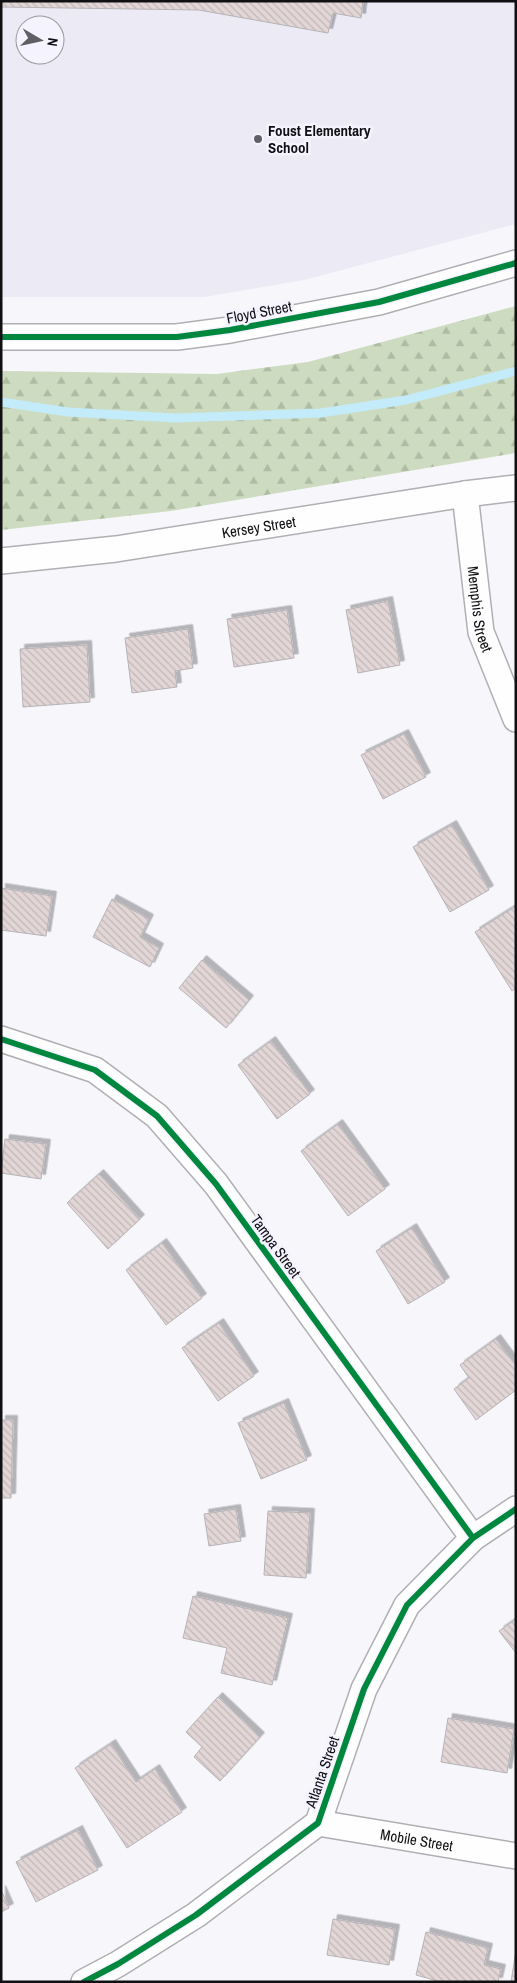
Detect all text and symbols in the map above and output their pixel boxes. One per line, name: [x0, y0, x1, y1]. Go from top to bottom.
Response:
north arrow: [15, 15, 65, 65]
text: N: [43, 37, 62, 48]
place label: Foust Elementary School: [268, 120, 371, 158]
marker: Foust Elementary School: [252, 133, 264, 145]
street label: Floyd Street: [224, 295, 294, 329]
street label: Kersey Street: [220, 510, 298, 543]
street label: Memphis Street: [463, 565, 499, 655]
street label: Tampa Street: [246, 1210, 306, 1282]
street label: Atlanta Street: [300, 1733, 344, 1812]
street label: Mobile Street: [379, 1823, 455, 1856]

